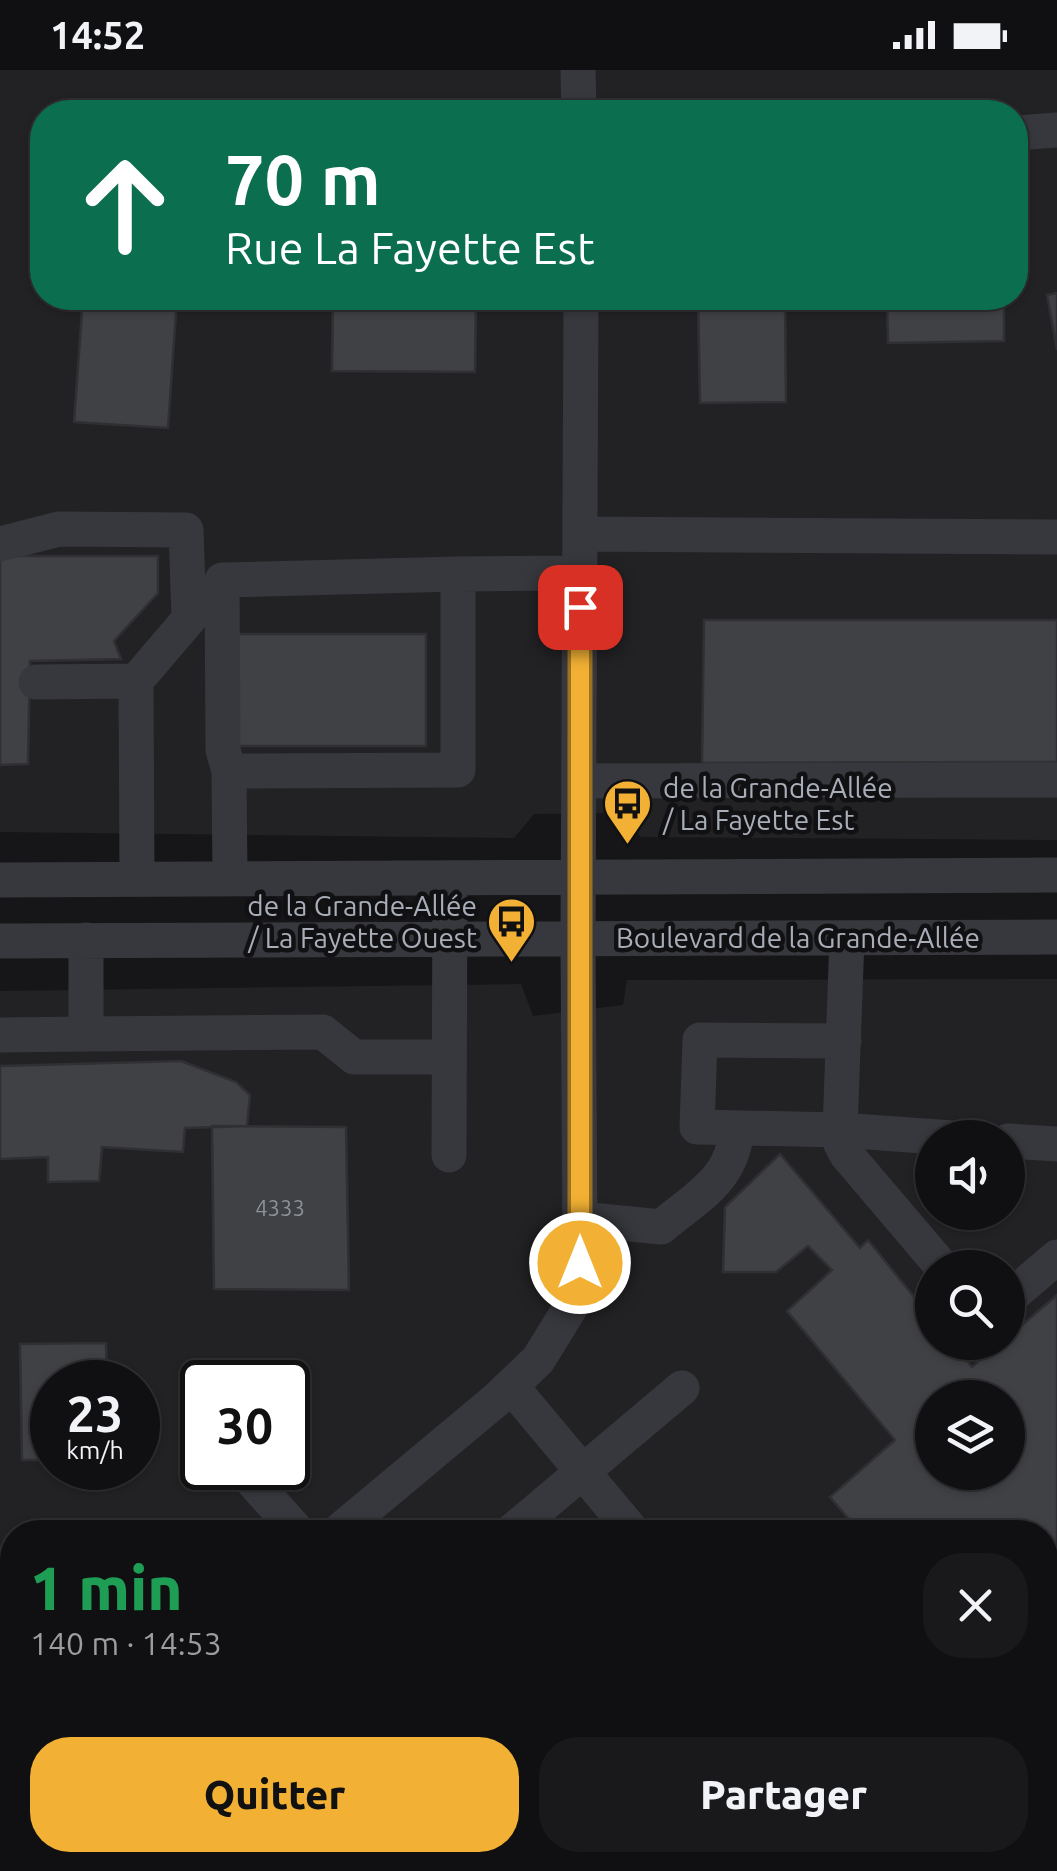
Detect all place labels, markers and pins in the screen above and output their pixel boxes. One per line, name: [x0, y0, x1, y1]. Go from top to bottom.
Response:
pin: [538, 565, 623, 650]
place label: de la Grande-Allée / La Fayette Est: [662, 772, 893, 835]
bus stop icon: de la Grande-Allée / La Fayette Est: [602, 778, 654, 846]
place label: de la Grande-Allée / La Fayette Ouest: [247, 890, 477, 953]
bus stop icon: de la Grande-Allée / La Fayette Ouest: [486, 896, 538, 964]

